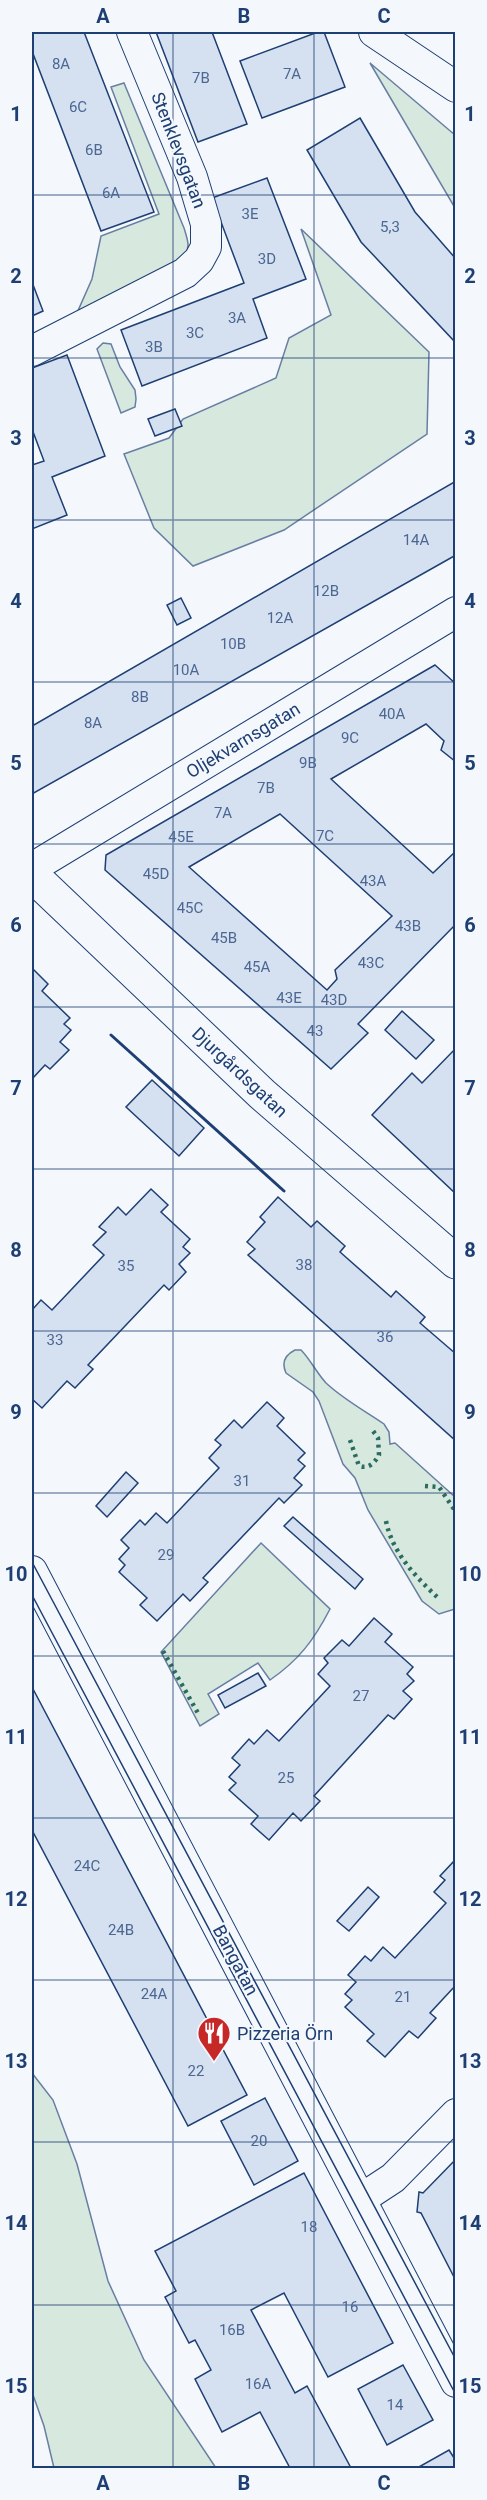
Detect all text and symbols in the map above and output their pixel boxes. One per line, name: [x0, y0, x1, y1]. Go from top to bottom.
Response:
text: A: [96, 4, 110, 28]
text: B: [238, 4, 250, 28]
text: C: [377, 4, 391, 28]
house number: 8A: [52, 55, 70, 73]
house number: 7A: [283, 65, 301, 83]
house number: 7B: [192, 69, 210, 87]
street label: Stenklevsgatan: [147, 89, 211, 211]
house number: 6C: [69, 98, 87, 116]
text: 1: [10, 102, 22, 126]
text: 1: [464, 102, 476, 126]
house number: 6B: [85, 141, 103, 159]
house number: 6A: [102, 184, 120, 202]
house number: 3E: [242, 205, 259, 223]
house number: 5,3: [380, 218, 400, 236]
house number: 3D: [258, 250, 276, 268]
text: 2: [10, 264, 22, 288]
text: 2: [464, 264, 476, 288]
house number: 3A: [228, 309, 246, 327]
house number: 3C: [186, 324, 204, 342]
house number: 3B: [145, 338, 163, 356]
text: 3: [10, 426, 22, 450]
text: 3: [464, 426, 476, 450]
house number: 14A: [403, 531, 430, 549]
house number: 12B: [313, 582, 339, 600]
text: 4: [10, 589, 22, 613]
text: 4: [464, 589, 476, 613]
house number: 12A: [267, 609, 294, 627]
house number: 10B: [220, 635, 246, 653]
house number: 10A: [173, 661, 200, 679]
house number: 8B: [131, 688, 149, 706]
street label: Oljekvarnsgatan: [182, 698, 304, 782]
house number: 40A: [379, 705, 406, 723]
house number: 8A: [84, 714, 102, 732]
house number: 9C: [341, 729, 359, 747]
text: 5: [10, 751, 22, 775]
text: 5: [464, 751, 476, 775]
house number: 9B: [299, 754, 317, 772]
house number: 7B: [257, 779, 275, 797]
house number: 7A: [214, 804, 232, 822]
house number: 7C: [316, 827, 334, 845]
house number: 45E: [168, 828, 194, 846]
house number: 45D: [143, 865, 169, 883]
house number: 43A: [360, 872, 387, 890]
house number: 45C: [177, 899, 204, 917]
text: 6: [10, 913, 22, 937]
text: 6: [464, 913, 476, 937]
house number: 43B: [395, 917, 421, 935]
house number: 45B: [211, 929, 237, 947]
house number: 43C: [358, 954, 385, 972]
house number: 45A: [244, 958, 271, 976]
house number: 43E: [276, 989, 302, 1007]
house number: 43D: [321, 991, 347, 1009]
street label: Djurgårdsgatan: [188, 1022, 292, 1122]
house number: 43: [307, 1022, 323, 1040]
text: 7: [10, 1076, 22, 1100]
text: 7: [464, 1076, 476, 1100]
text: 8: [10, 1238, 22, 1262]
text: 8: [464, 1238, 476, 1262]
house number: 38: [296, 1256, 312, 1274]
house number: 35: [118, 1257, 134, 1275]
house number: 36: [377, 1328, 393, 1346]
house number: 33: [47, 1331, 63, 1349]
text: 9: [10, 1400, 22, 1424]
text: 9: [464, 1400, 476, 1424]
house number: 31: [234, 1472, 250, 1490]
house number: 29: [158, 1546, 174, 1564]
text: 10: [5, 1562, 27, 1586]
text: 10: [459, 1562, 481, 1586]
house number: 27: [353, 1687, 369, 1705]
text: 11: [5, 1725, 27, 1749]
text: 11: [459, 1725, 481, 1749]
house number: 25: [278, 1769, 294, 1787]
house number: 24C: [74, 1857, 101, 1875]
text: 12: [5, 1887, 27, 1911]
text: 12: [459, 1887, 481, 1911]
house number: 24B: [108, 1921, 134, 1939]
street label: Bangatan: [209, 1921, 263, 1999]
house number: 24A: [141, 1985, 168, 2003]
house number: 21: [395, 1988, 411, 2006]
restaurant icon: Pizzeria Örn: [196, 2015, 232, 2062]
place label: Pizzeria Örn: [237, 2023, 333, 2044]
text: 13: [5, 2049, 27, 2073]
text: 13: [459, 2049, 481, 2073]
house number: 22: [188, 2062, 204, 2080]
house number: 20: [251, 2132, 267, 2150]
text: 14: [5, 2211, 27, 2235]
text: 14: [459, 2211, 481, 2235]
house number: 18: [301, 2218, 317, 2236]
house number: 16: [342, 2298, 358, 2316]
house number: 16B: [219, 2321, 245, 2339]
text: 15: [5, 2374, 27, 2398]
text: 15: [459, 2374, 481, 2398]
house number: 16A: [245, 2375, 272, 2393]
house number: 14: [387, 2396, 404, 2414]
text: A: [96, 2471, 110, 2495]
text: B: [238, 2471, 250, 2495]
text: C: [377, 2471, 391, 2495]

